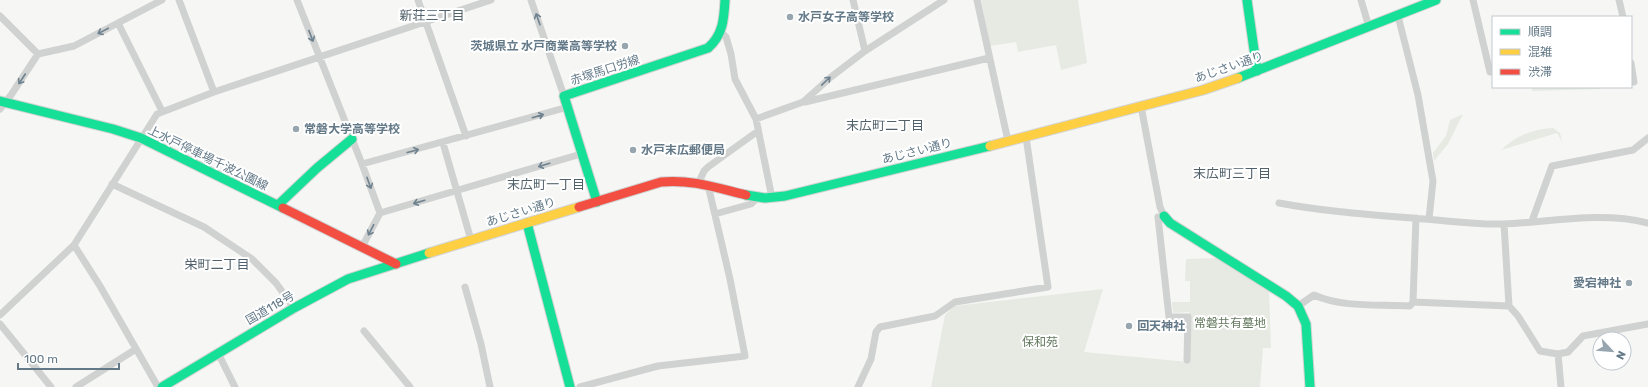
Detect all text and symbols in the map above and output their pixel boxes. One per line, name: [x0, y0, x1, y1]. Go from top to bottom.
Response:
district label: 新荘三丁目: [399, 8, 465, 23]
place label: 水戸女子高等学校: [798, 10, 894, 24]
marker: 水戸女子高等学校: [785, 12, 795, 22]
one-way arrow: [534, 13, 541, 26]
legend: [1492, 16, 1632, 88]
text: 順調: [1528, 25, 1552, 39]
one-way arrow: [97, 28, 109, 35]
one-way arrow: [307, 30, 315, 42]
place label: 茨城県立 水戸商業高等学校: [470, 39, 617, 53]
marker: 茨城県立 水戸商業高等学校: [620, 41, 630, 51]
text: 混雑: [1528, 45, 1552, 59]
street label: あじさい通り: [1193, 49, 1265, 85]
street label: 赤塚馬口労線: [569, 52, 641, 88]
text: 渋滞: [1528, 65, 1552, 79]
one-way arrow: [18, 73, 26, 84]
one-way arrow: [821, 76, 831, 86]
one-way arrow: [532, 111, 545, 119]
district label: 末広町二丁目: [846, 118, 924, 133]
place label: 常磐大学高等学校: [304, 122, 400, 136]
street label: 上水戸停車場千波公園線: [146, 123, 270, 193]
marker: 常磐大学高等学校: [291, 124, 301, 134]
street label: あじさい通り: [880, 135, 954, 167]
place label: 水戸末広郵便局: [641, 143, 725, 157]
marker: 水戸末広郵便局: [628, 145, 638, 155]
one-way arrow: [406, 146, 419, 154]
one-way arrow: [537, 162, 550, 169]
district label: 末広町三丁目: [1193, 166, 1271, 181]
one-way arrow: [365, 177, 373, 189]
district label: 末広町一丁目: [507, 177, 585, 192]
street label: あじさい通り: [485, 195, 557, 229]
one-way arrow: [412, 199, 425, 206]
one-way arrow: [367, 224, 374, 236]
district label: 栄町二丁目: [184, 257, 250, 272]
place label: 愛宕神社: [1573, 276, 1621, 290]
marker: 愛宕神社: [1624, 278, 1634, 288]
street label: 国道118号: [243, 288, 297, 328]
park label: 常磐共有墓地: [1194, 316, 1266, 330]
place label: 回天神社: [1137, 319, 1185, 333]
marker: 回天神社: [1124, 321, 1134, 331]
north arrow: [1592, 331, 1632, 371]
park label: 保和苑: [1022, 335, 1058, 349]
scale bar: [18, 345, 119, 371]
text: N: [1613, 349, 1628, 362]
text: 100 m: [24, 352, 58, 366]

